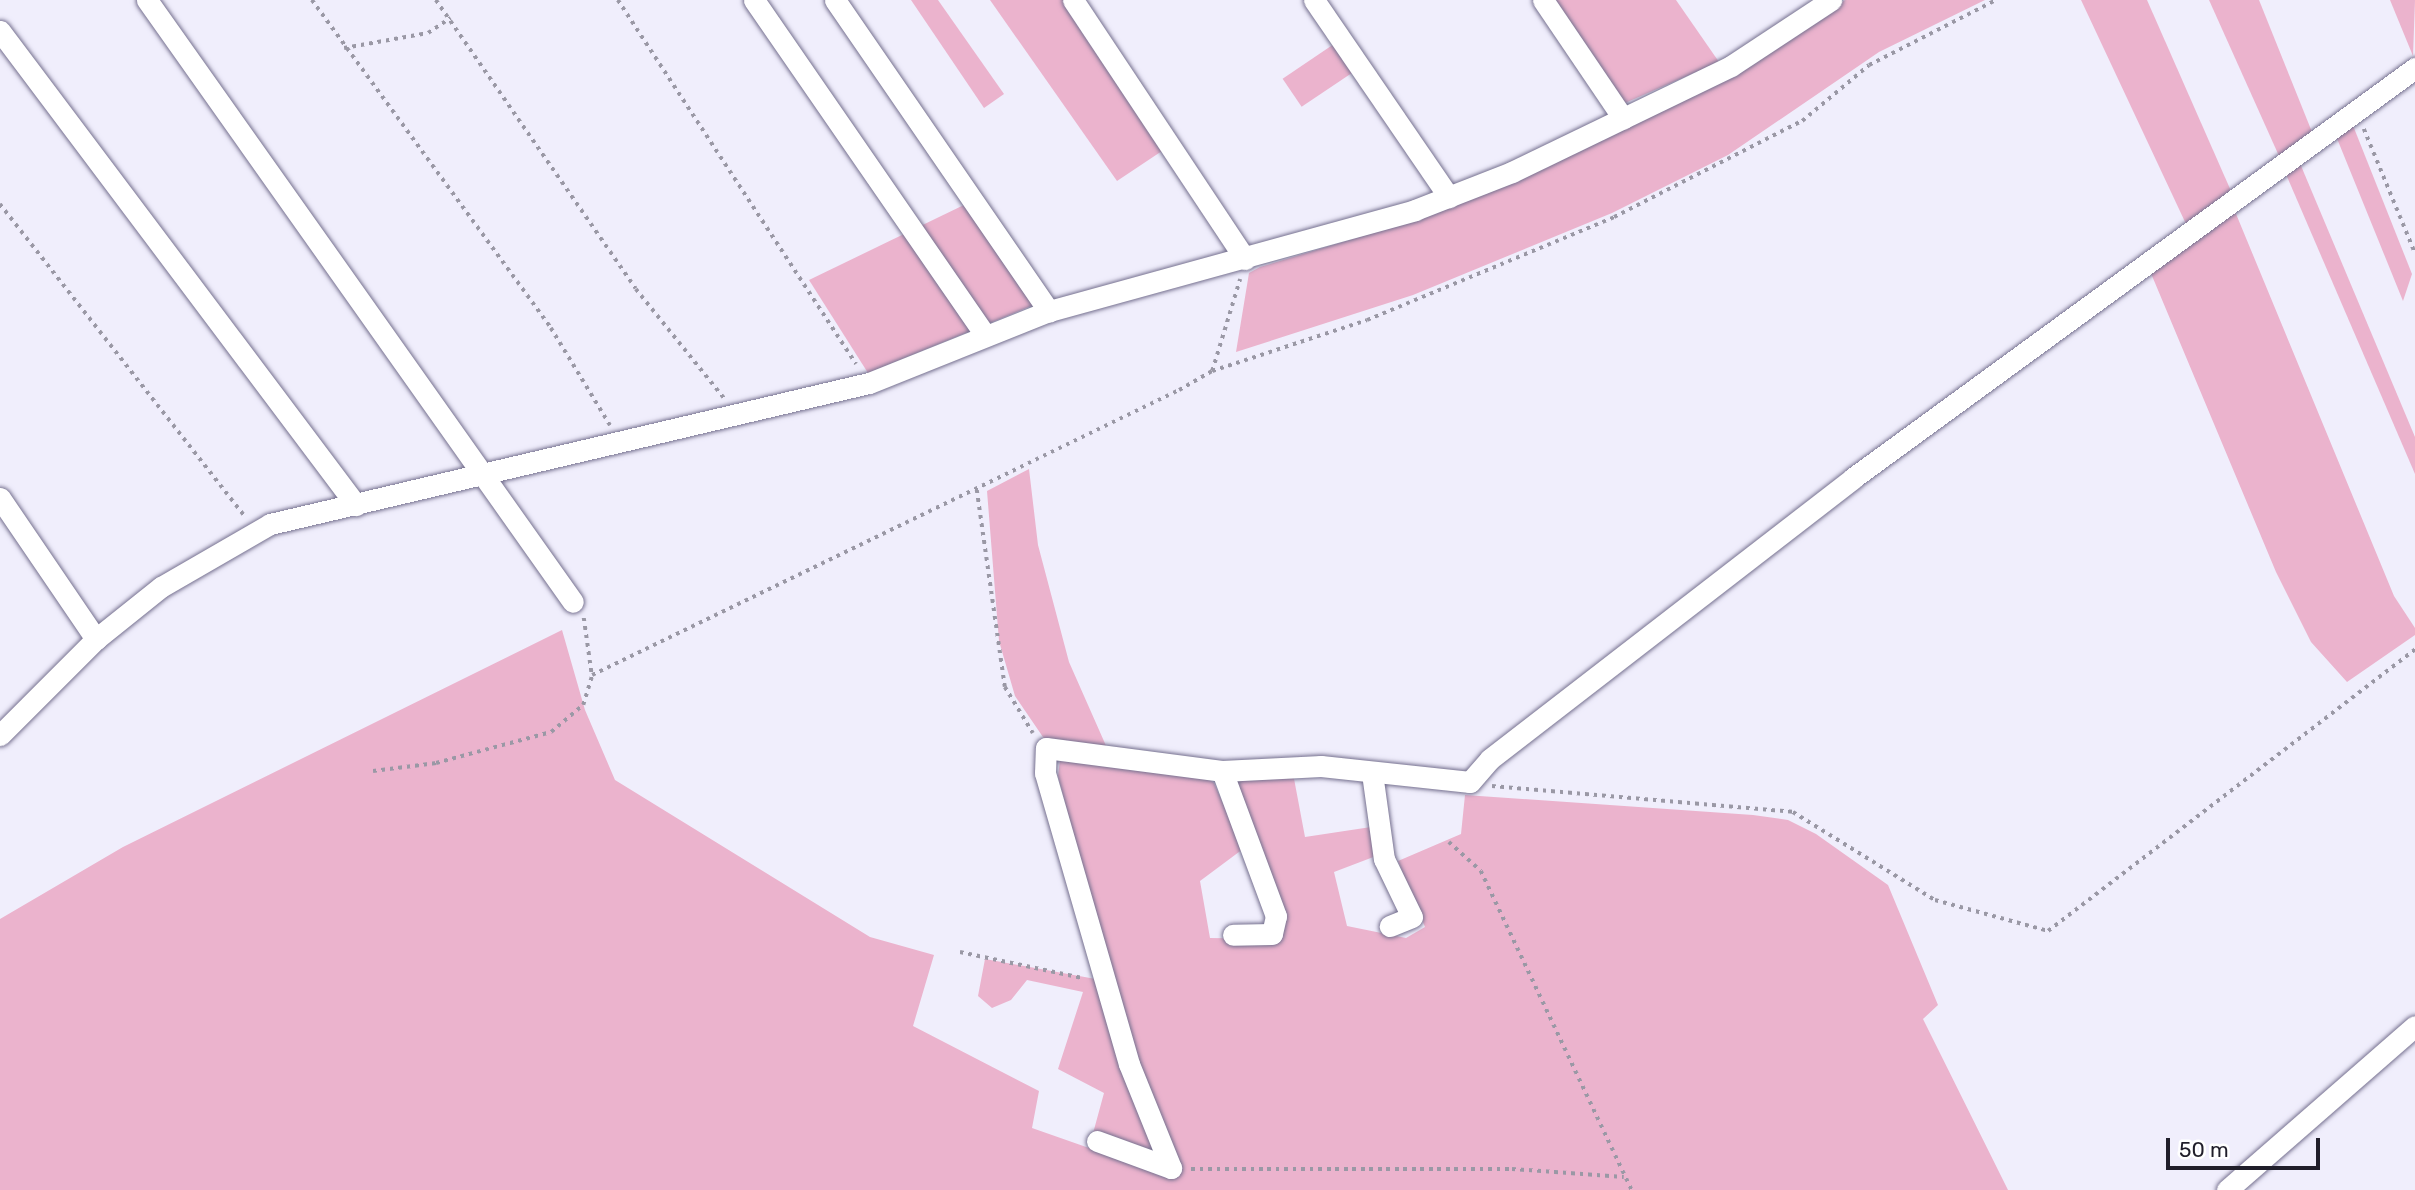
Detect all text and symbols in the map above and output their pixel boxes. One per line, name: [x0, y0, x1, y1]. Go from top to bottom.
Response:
scale bar: [2170, 1124, 2324, 1168]
text: 50 m: [2179, 1137, 2229, 1162]

